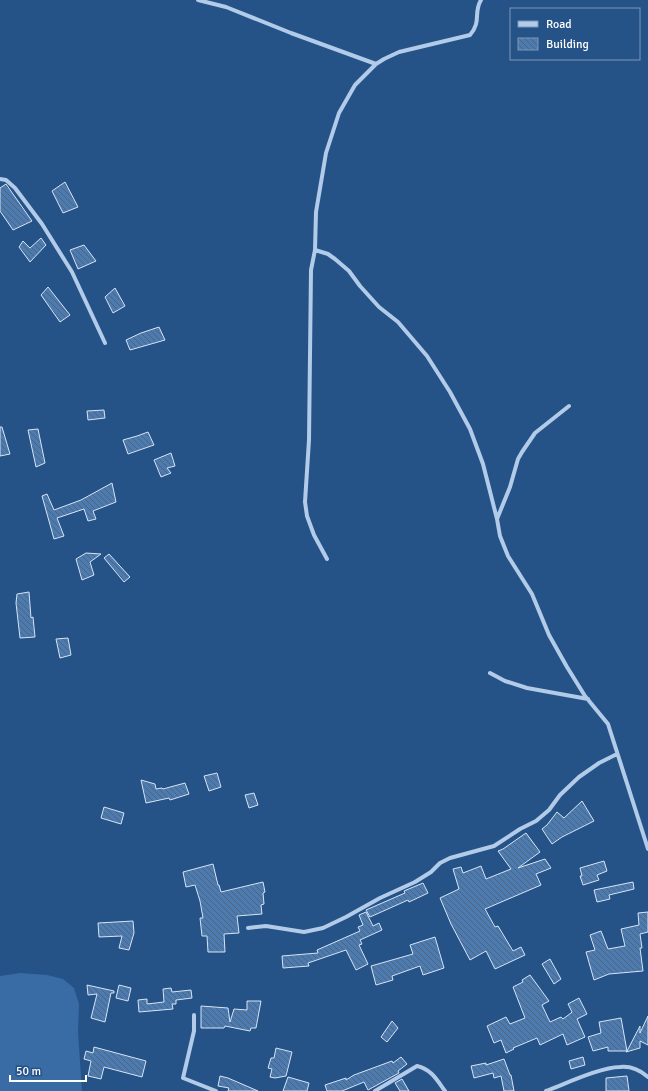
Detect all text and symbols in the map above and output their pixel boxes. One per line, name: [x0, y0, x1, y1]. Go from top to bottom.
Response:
legend: [510, 8, 640, 60]
text: Road: [546, 17, 572, 32]
text: Building: [546, 37, 589, 52]
scale bar: [10, 1057, 86, 1083]
text: 50 m: [16, 1064, 41, 1079]

